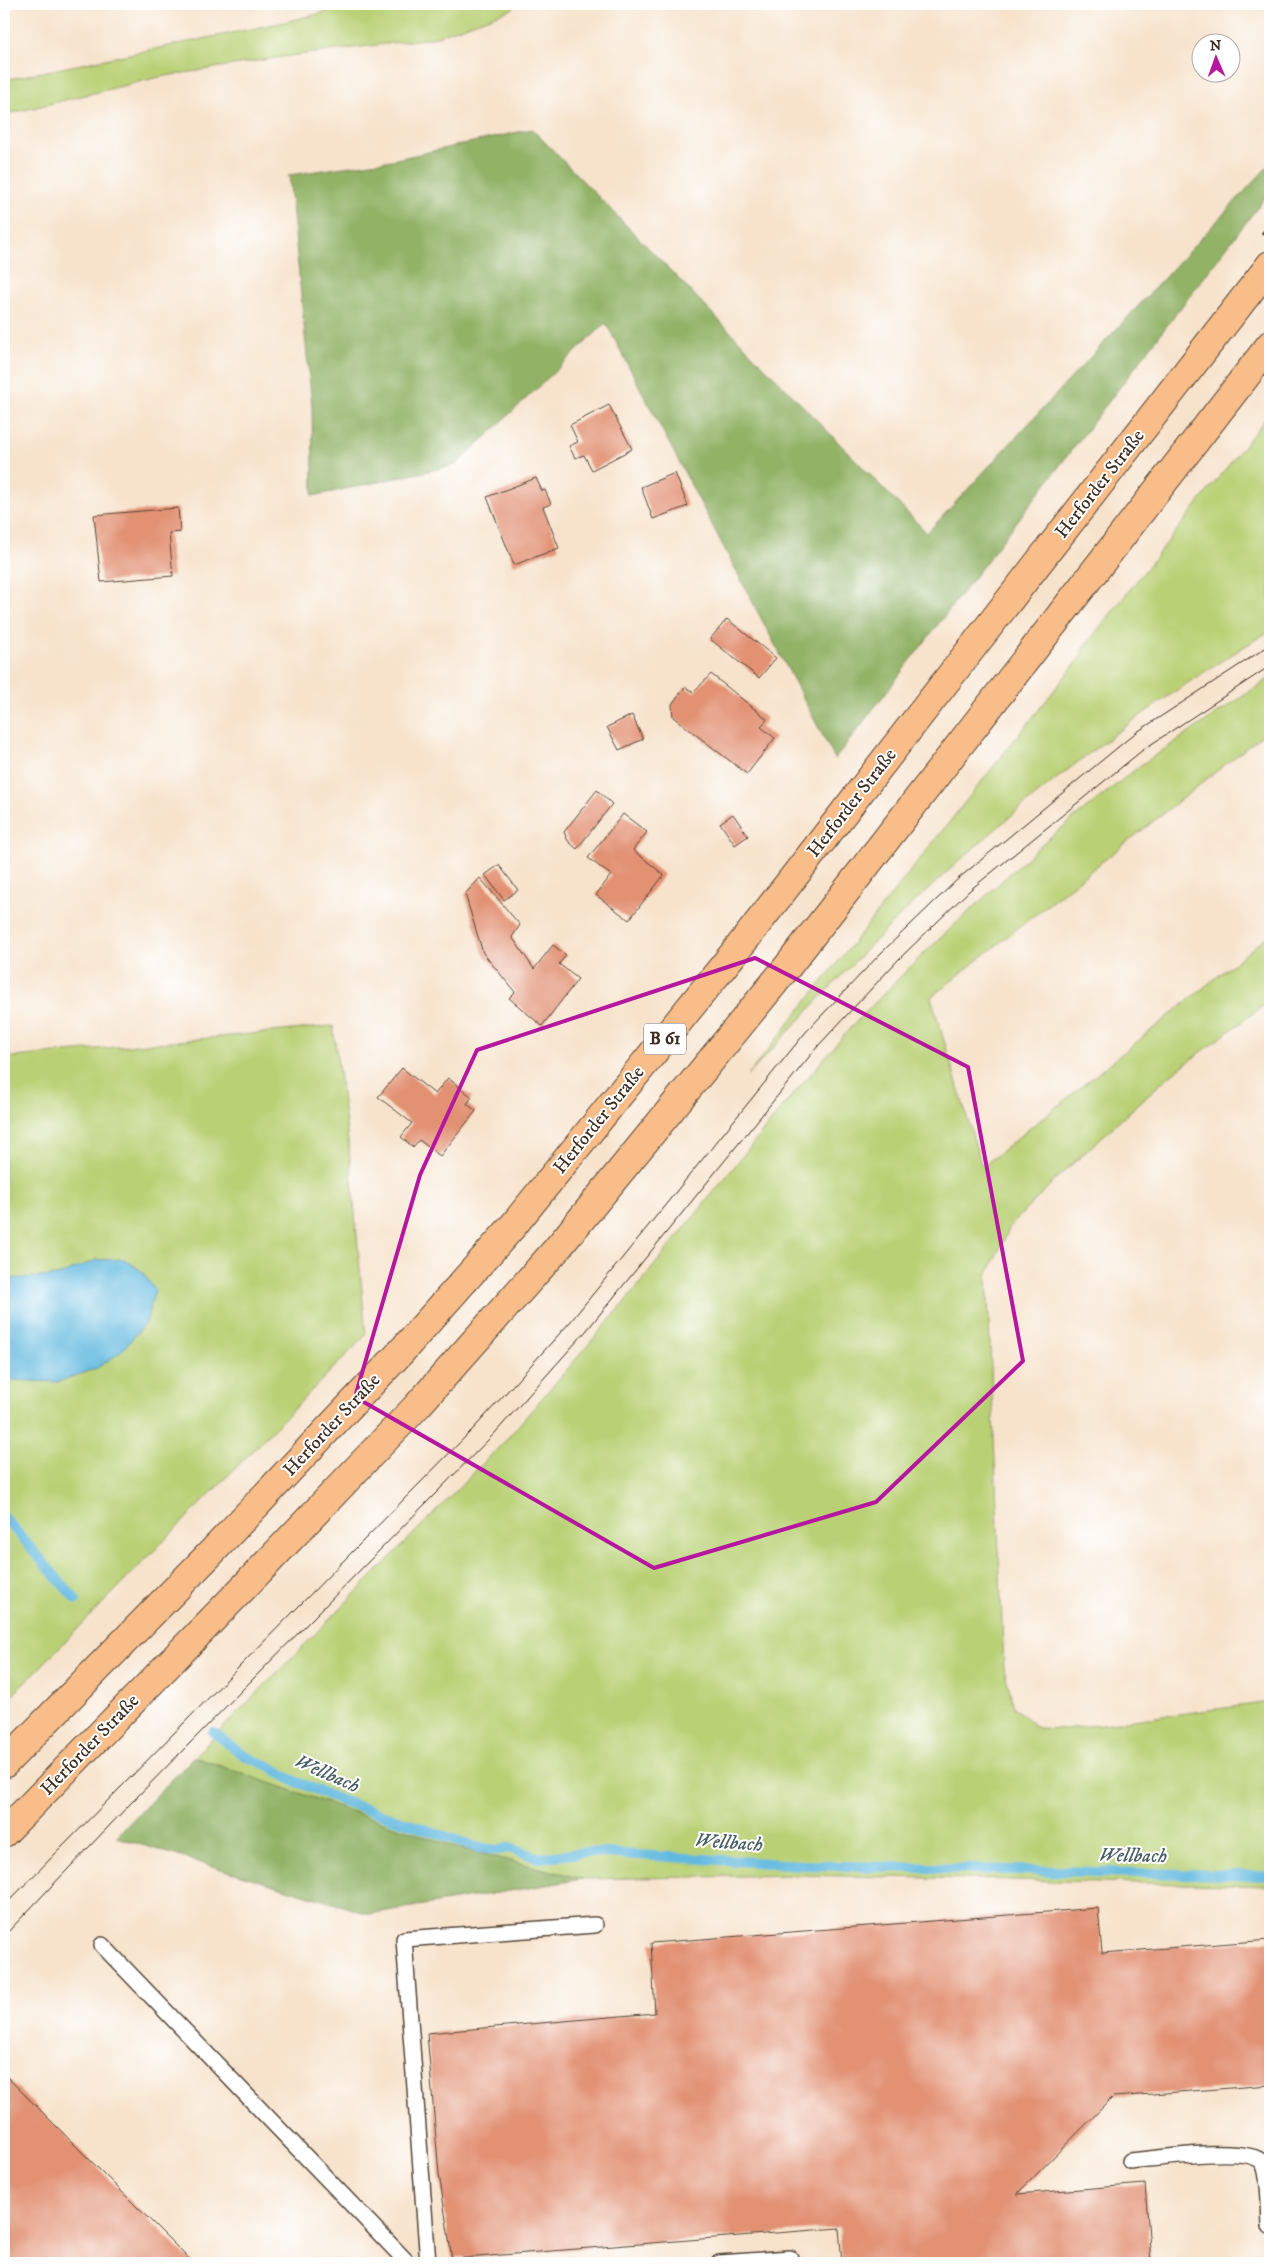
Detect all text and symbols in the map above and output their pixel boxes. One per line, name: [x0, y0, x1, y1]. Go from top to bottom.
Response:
north arrow: [1192, 32, 1242, 82]
text: N: [1210, 37, 1222, 55]
street label: Herforder Straße: [1050, 425, 1150, 543]
street label: Herforder Straße: [802, 744, 902, 862]
road number: B 61: [644, 1024, 686, 1054]
street label: Herforder Straße: [549, 1061, 649, 1178]
street label: Herforder Straße: [279, 1369, 385, 1481]
street label: Herforder Straße: [36, 1690, 144, 1800]
water label: Wellbach: [291, 1749, 363, 1799]
water label: Wellbach: [694, 1828, 764, 1858]
water label: Wellbach: [1099, 1843, 1167, 1869]

